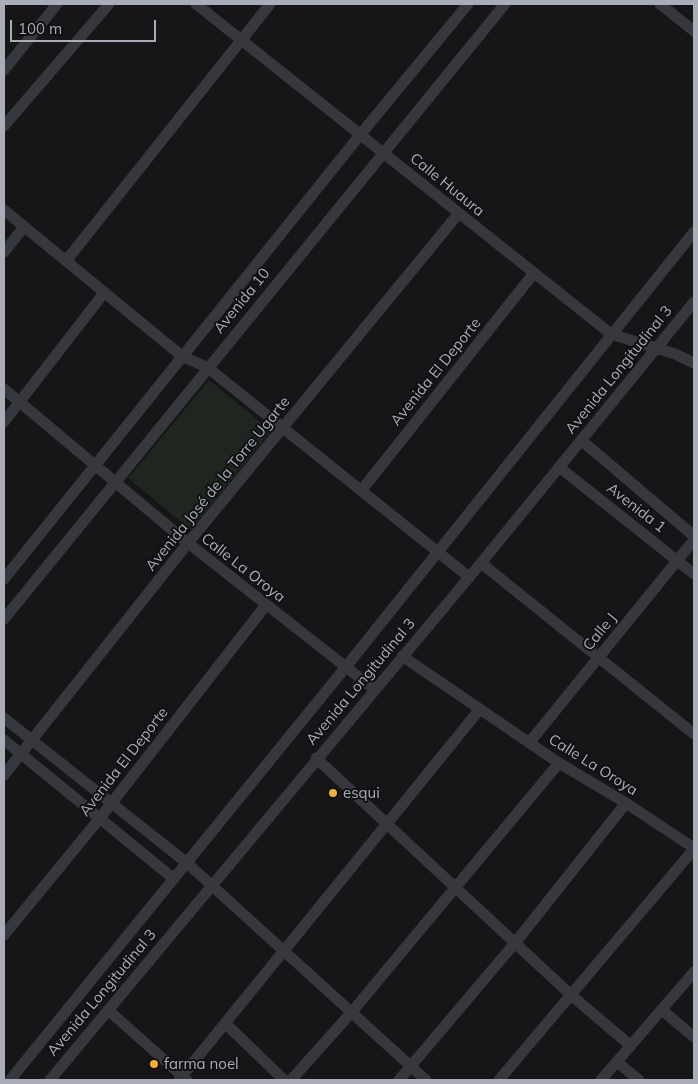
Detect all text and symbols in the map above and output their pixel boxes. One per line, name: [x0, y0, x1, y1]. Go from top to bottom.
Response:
scale bar: [12, 10, 159, 42]
text: 100 m: [18, 19, 62, 38]
street label: Calle Huaura: [406, 150, 488, 220]
street label: Avenida 10: [210, 265, 274, 337]
street label: Avenida Longitudinal 3: [562, 302, 676, 438]
street label: Avenida El Deporte: [387, 315, 485, 429]
street label: Avenida José de la Torre Ugarte: [142, 393, 294, 575]
street label: Avenida 1: [603, 479, 669, 537]
street label: Calle La Oroya: [197, 530, 289, 606]
street label: Calle J: [579, 610, 621, 654]
street label: Avenida Longitudinal 3: [303, 615, 419, 749]
street label: Avenida El Deporte: [76, 704, 172, 820]
street label: Calle La Oroya: [545, 730, 641, 800]
place label: esqui: [343, 784, 380, 802]
marker: esqui: [327, 787, 339, 799]
street label: Avenida Longitudinal 3: [44, 926, 160, 1060]
place label: farma noel: [164, 1055, 239, 1073]
marker: farma noel: [148, 1058, 160, 1070]

